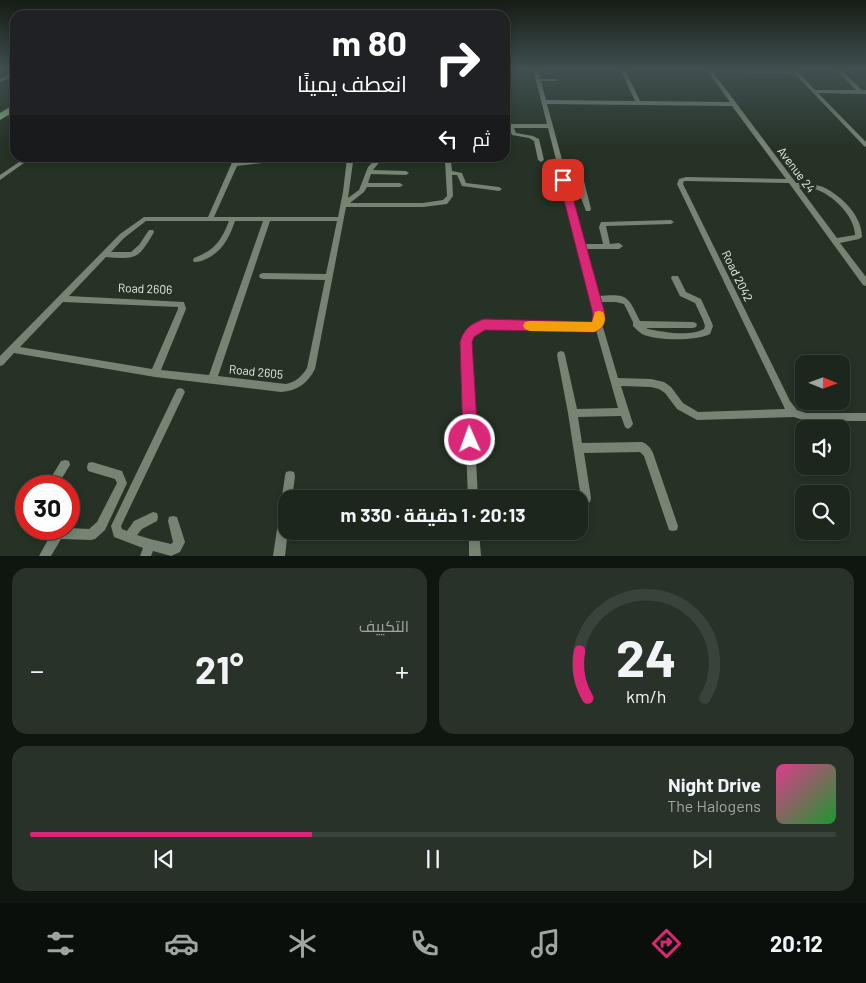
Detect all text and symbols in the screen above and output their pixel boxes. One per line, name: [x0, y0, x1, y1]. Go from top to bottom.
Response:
text: 80 m: [332, 21, 407, 63]
icon: right: [425, 30, 490, 95]
text: انعطف يمينًا: [297, 70, 407, 96]
icon: left: [434, 125, 462, 153]
text: ثم: [472, 127, 490, 150]
street label: Avenue 24: [775, 144, 819, 195]
pin: [542, 159, 584, 201]
icon: arrive: [549, 166, 577, 194]
street label: Road 2042: [720, 248, 756, 303]
street label: Road 2606: [118, 280, 173, 296]
north arrow: [795, 355, 850, 410]
map controls: [795, 355, 850, 540]
street label: Road 2605: [228, 361, 284, 381]
position arrow: [443, 413, 495, 465]
button: sound: [795, 420, 850, 475]
speed limit sign: 30: [15, 475, 80, 540]
button: search: [795, 485, 850, 540]
text: 20:13 · 1 دقيقة · 330 m: [341, 503, 525, 526]
text: التكييف: [359, 616, 409, 635]
text: 24: [616, 625, 677, 687]
text: 21°: [195, 646, 244, 692]
text: −: [30, 653, 44, 687]
text: +: [395, 653, 409, 687]
text: km/h: [626, 685, 667, 707]
text: Night Drive: [668, 773, 761, 796]
text: The Halogens: [667, 796, 761, 815]
icon: previous: [150, 845, 178, 873]
icon: pause: [419, 845, 447, 873]
icon: next: [688, 845, 716, 873]
icon: filters: [43, 926, 78, 961]
icon: car: [164, 926, 199, 961]
icon: climate: [285, 926, 320, 961]
icon: phone: [407, 926, 442, 961]
icon: music: [528, 926, 563, 961]
icon: directions: [649, 926, 684, 961]
text: 20:12: [770, 930, 823, 956]

